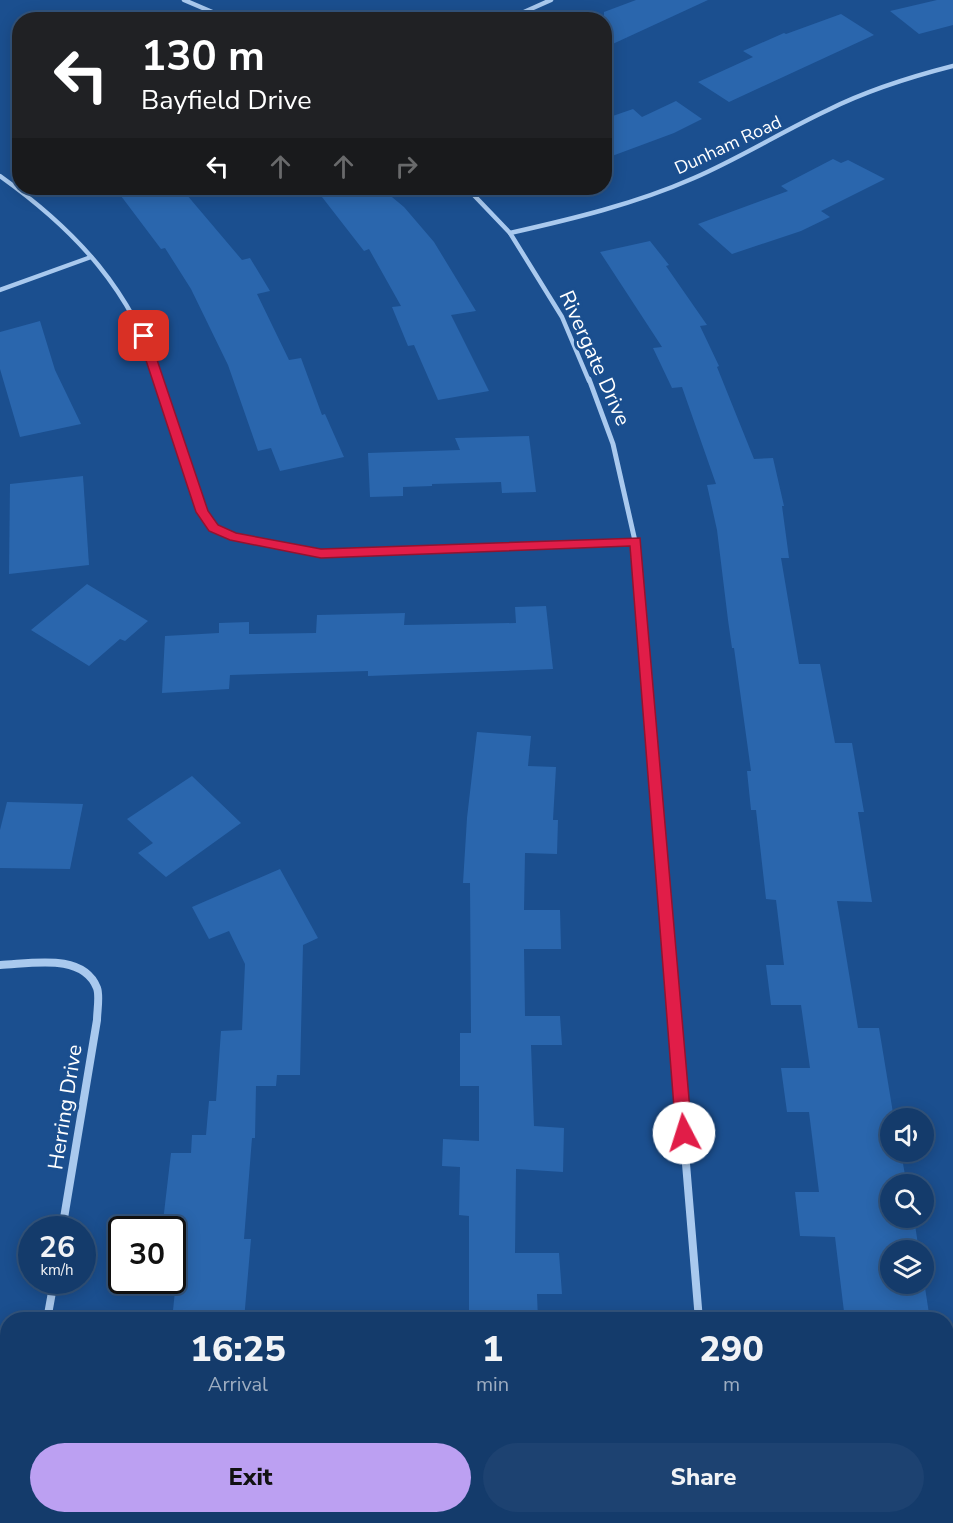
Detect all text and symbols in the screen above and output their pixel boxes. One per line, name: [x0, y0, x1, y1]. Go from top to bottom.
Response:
text: 130 m: [141, 28, 265, 85]
icon: left: [42, 36, 120, 114]
text: Bayfield Drive: [141, 82, 312, 119]
street label: Dunham Road: [671, 110, 785, 180]
icon: left: [201, 150, 234, 183]
icon: ahead: [264, 150, 297, 183]
icon: ahead: [327, 150, 360, 183]
icon: right: [390, 150, 423, 183]
street label: Rivergate Drive: [553, 286, 637, 430]
pin: [118, 310, 169, 361]
icon: arrive: [127, 319, 160, 352]
street label: Herring Drive: [41, 1042, 89, 1172]
position arrow: [652, 1101, 716, 1165]
map controls: [880, 1108, 934, 1294]
button: sound: [880, 1108, 934, 1162]
button: search: [880, 1174, 934, 1228]
speed limit sign: 30: [108, 1216, 186, 1294]
text: 26: [39, 1227, 75, 1268]
button: layers: [880, 1240, 934, 1294]
text: km/h: [40, 1260, 74, 1280]
text: 16:25: [190, 1325, 286, 1374]
text: 1: [482, 1325, 503, 1374]
text: 290: [699, 1325, 764, 1374]
text: Arrival: [208, 1371, 268, 1398]
text: min: [476, 1371, 509, 1398]
text: m: [723, 1371, 740, 1398]
button: Exit: [30, 1443, 471, 1512]
button: Share: [483, 1443, 924, 1512]

